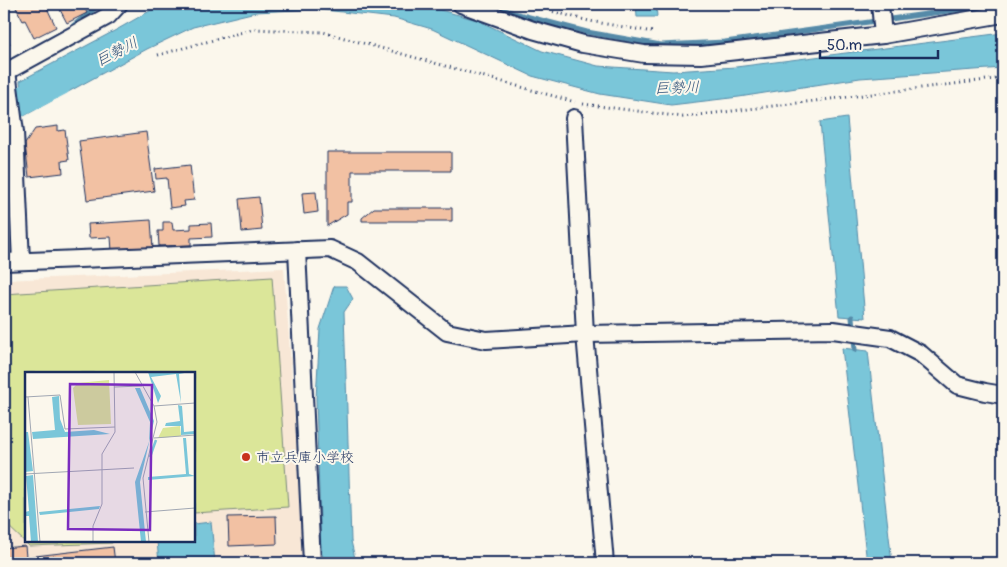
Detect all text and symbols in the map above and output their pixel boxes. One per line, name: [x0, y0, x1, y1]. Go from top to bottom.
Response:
scale bar: [820, 28, 937, 60]
water label: 巨勢川: [93, 33, 141, 71]
text: 50 m: [827, 36, 862, 55]
water label: 巨勢川: [654, 78, 700, 98]
inset map: [25, 372, 195, 542]
place label: 市立兵庫小学校: [256, 449, 354, 466]
marker: 市立兵庫小学校: [240, 451, 252, 463]

